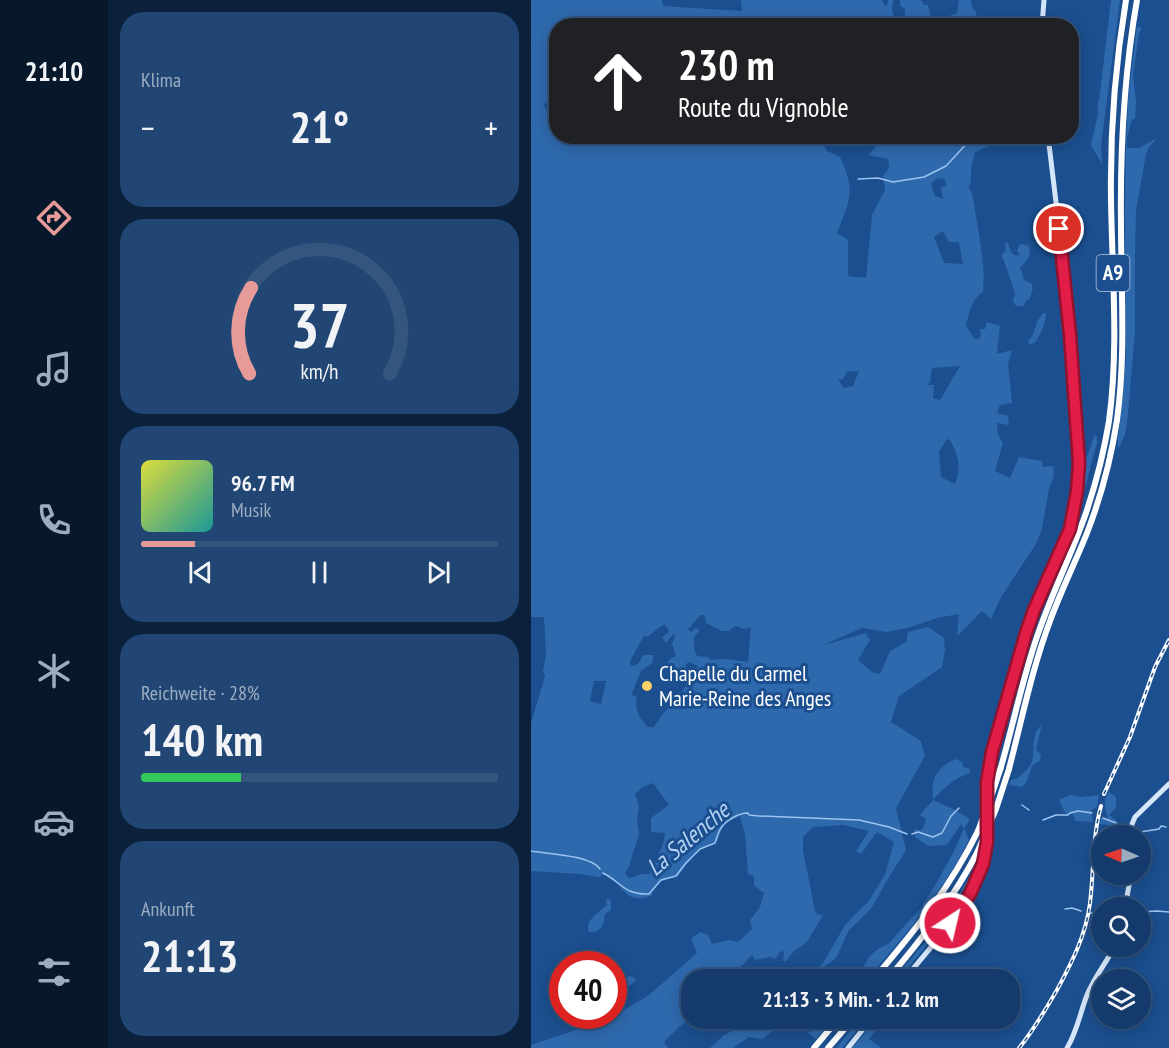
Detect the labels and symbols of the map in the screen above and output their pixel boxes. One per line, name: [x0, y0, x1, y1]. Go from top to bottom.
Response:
pin: [1033, 203, 1084, 254]
road number: A9: [1097, 255, 1129, 291]
place label: Chapelle du Carmel Marie-Reine des Anges: [659, 659, 831, 712]
marker: Chapelle du Carmel Marie-Reine des Anges: [640, 679, 654, 693]
water label: La Salenche: [640, 794, 737, 882]
north arrow: [1091, 825, 1151, 885]
position arrow: [918, 891, 982, 955]
speed limit sign: 40: [549, 951, 627, 1029]

